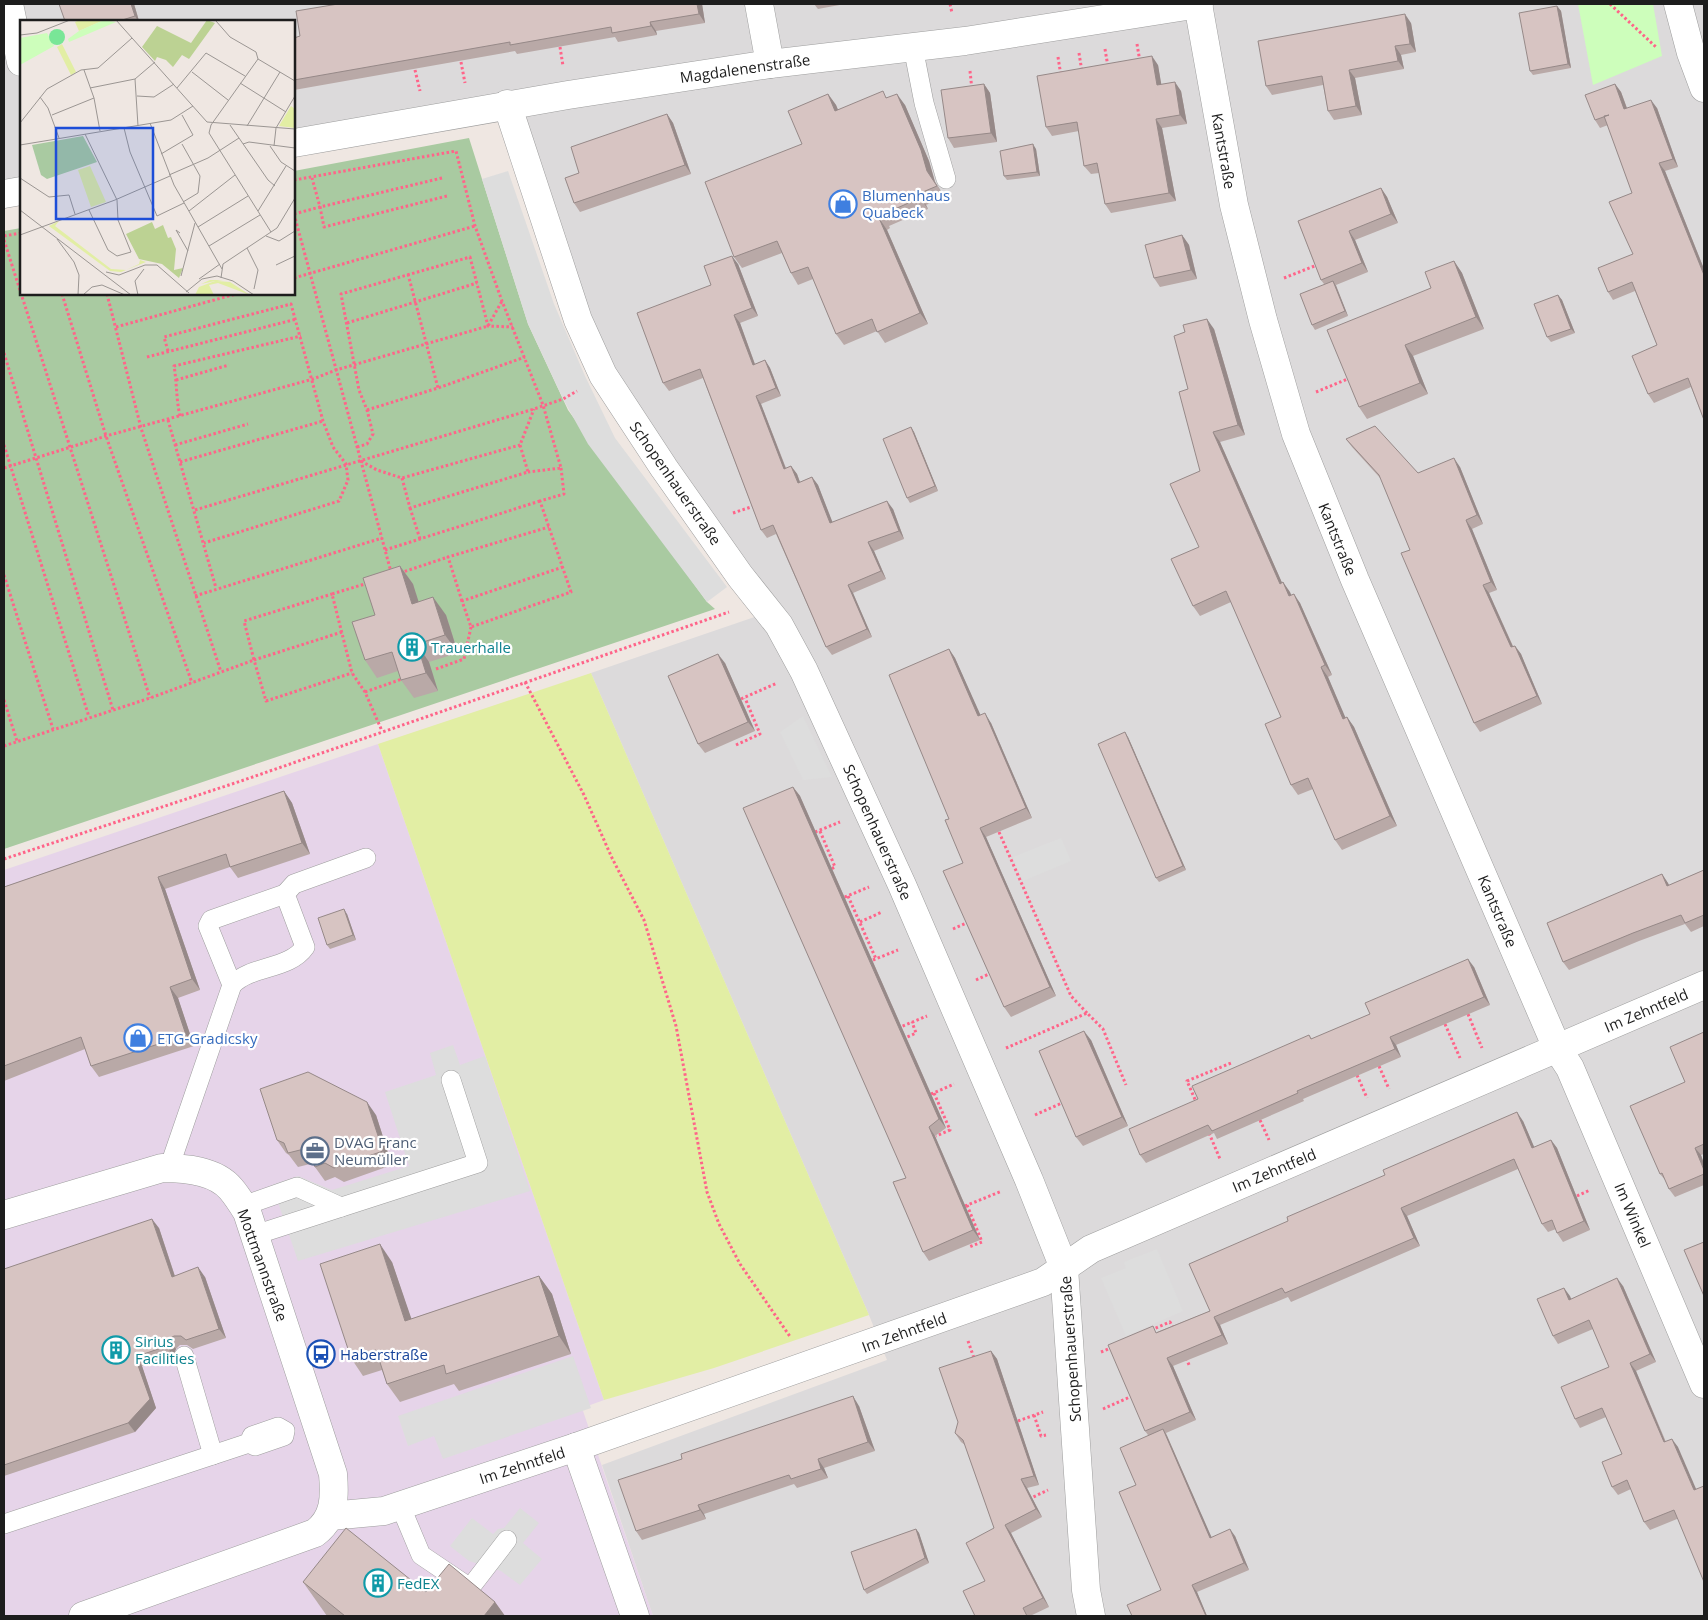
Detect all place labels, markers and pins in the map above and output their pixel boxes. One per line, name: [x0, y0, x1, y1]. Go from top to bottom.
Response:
place label: Blumenhaus Quabeck: [862, 185, 950, 222]
shop icon: Blumenhaus Quabeck: [828, 189, 858, 219]
building icon: Trauerhalle: [397, 632, 427, 662]
place label: Trauerhalle: [431, 637, 511, 657]
shop icon: ETG-Gradicsky: [123, 1023, 153, 1053]
place label: ETG-Gradicsky: [157, 1028, 258, 1048]
place label: DVAG Franc Neumüller: [334, 1132, 417, 1169]
office icon: DVAG Franc Neumüller: [300, 1136, 330, 1166]
place label: Sirius Facilities: [135, 1331, 194, 1368]
building icon: Sirius Facilities: [101, 1335, 131, 1365]
bus stop icon: Haberstraße: [306, 1339, 336, 1369]
place label: Haberstraße: [340, 1344, 428, 1364]
building icon: FedEX: [363, 1568, 393, 1598]
place label: FedEX: [397, 1573, 440, 1593]

